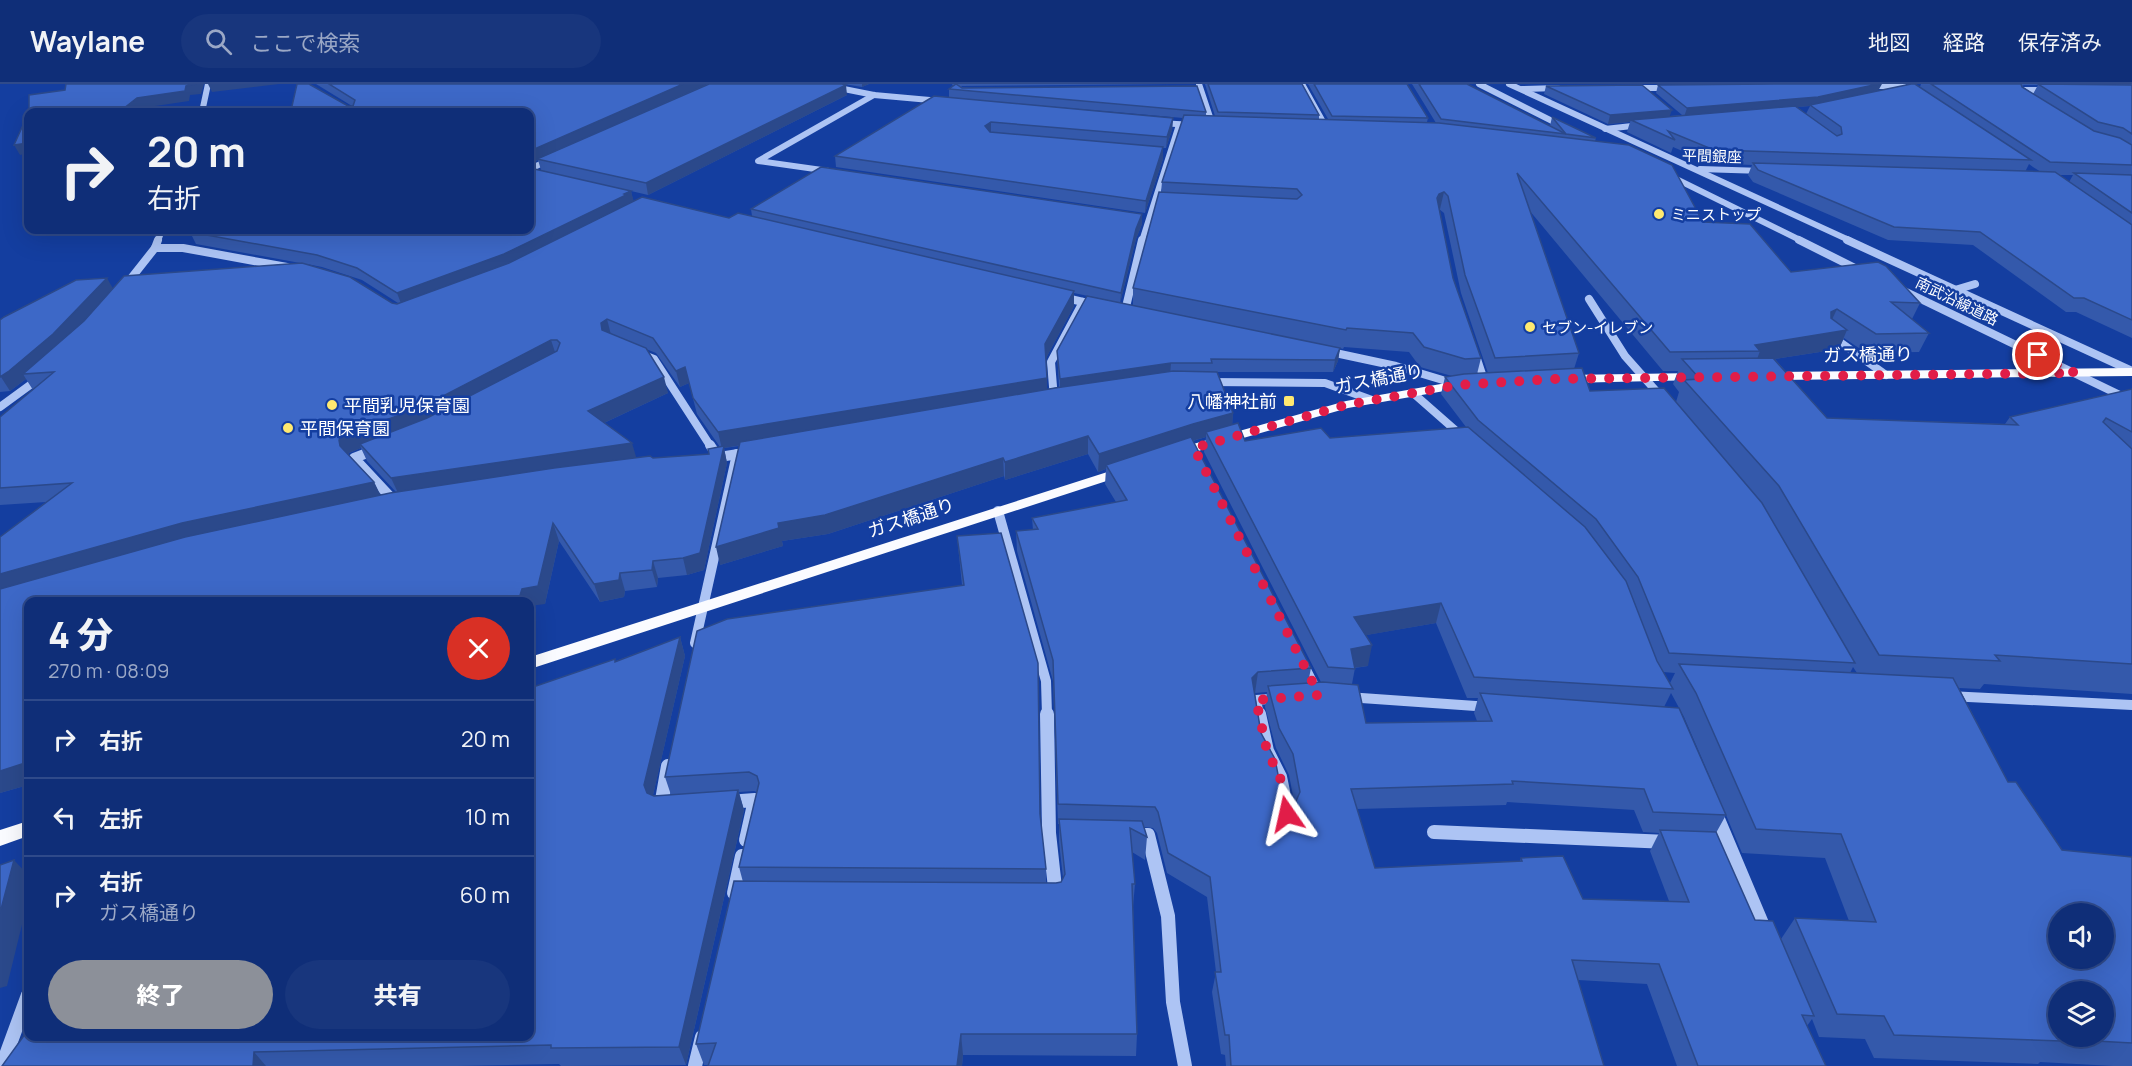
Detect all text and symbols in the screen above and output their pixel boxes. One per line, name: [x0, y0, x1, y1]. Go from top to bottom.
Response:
search box: [181, 14, 601, 68]
text: Waylane: [30, 22, 145, 60]
icon: search: [202, 25, 235, 58]
text: ここで検索: [250, 28, 360, 58]
text: 地図: [1868, 28, 1910, 56]
text: 経路: [1943, 28, 1985, 56]
text: 保存済み: [2018, 28, 2102, 56]
text: 20 m: [147, 122, 246, 180]
icon: right: [48, 132, 126, 210]
street label: 平間銀座: [1682, 144, 1742, 168]
text: 右折: [147, 179, 201, 216]
place label: ミニストップ: [1671, 204, 1761, 225]
marker: ミニストップ: [1652, 207, 1666, 221]
street label: 南武沿線道路: [1912, 272, 2002, 330]
place label: セブン-イレブン: [1542, 317, 1653, 338]
marker: セブン-イレブン: [1523, 320, 1537, 334]
pin: [2012, 329, 2063, 380]
icon: arrive: [2021, 338, 2054, 371]
street label: ガス橋通り: [1823, 341, 1913, 367]
street label: ガス橋通り: [1333, 358, 1425, 398]
place label: 八幡神社前: [1187, 389, 1277, 413]
place label: 平間乳児保育園: [344, 393, 470, 417]
marker: 八幡神社前: [1282, 394, 1296, 408]
marker: 平間乳児保育園: [325, 398, 339, 412]
place label: 平間保育園: [300, 416, 390, 440]
marker: 平間保育園: [281, 421, 295, 435]
street label: ガス橋通り: [864, 492, 958, 542]
text: 4 分: [48, 610, 113, 659]
button: close: [447, 617, 510, 680]
text: 270 m · 08:09: [48, 657, 170, 684]
icon: right: [48, 723, 81, 756]
text: 20 m: [461, 724, 510, 754]
text: 右折: [99, 726, 143, 756]
position arrow: [1255, 782, 1319, 846]
icon: left: [48, 801, 81, 834]
text: 10 m: [465, 802, 510, 832]
text: 左折: [99, 804, 143, 834]
text: 右折: [99, 867, 143, 897]
icon: right: [48, 879, 81, 912]
text: 60 m: [460, 880, 510, 910]
text: ガス橋通り: [99, 899, 199, 926]
map controls: [2048, 903, 2114, 1047]
button: sound: [2048, 903, 2114, 969]
button: 終了: [48, 960, 273, 1029]
button: 共有: [285, 960, 510, 1029]
button: layers: [2048, 981, 2114, 1047]

